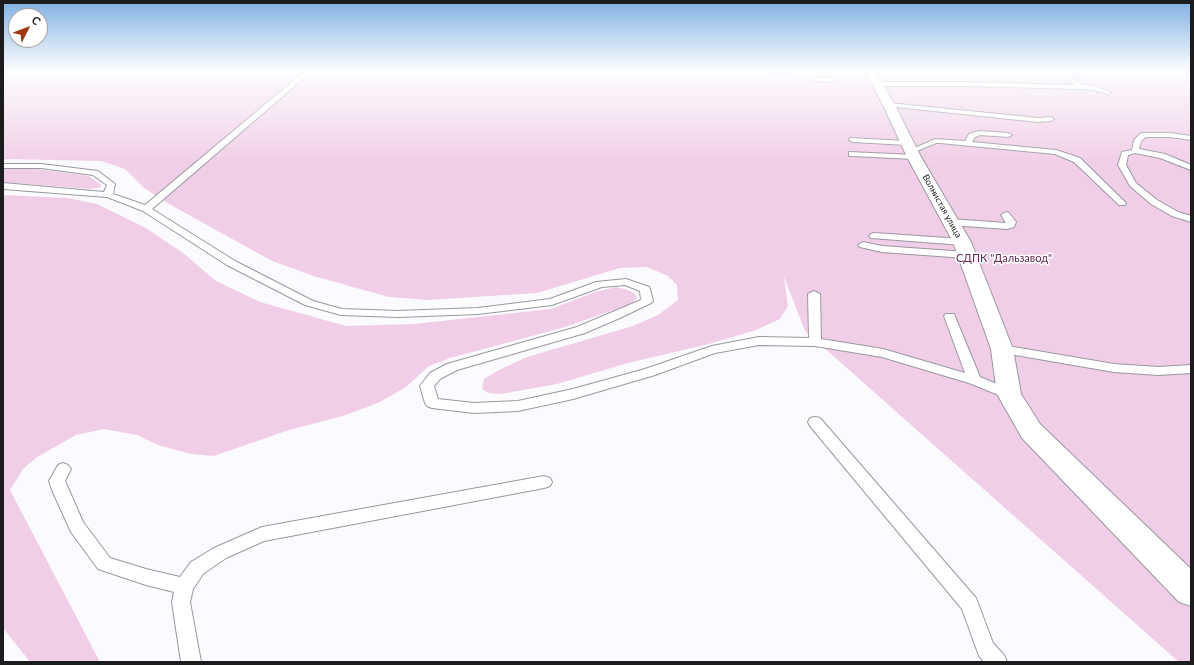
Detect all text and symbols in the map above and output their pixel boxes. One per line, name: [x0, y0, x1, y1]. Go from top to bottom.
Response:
north arrow: [8, 8, 48, 48]
text: С: [29, 13, 44, 27]
street label: Волнистая улица: [920, 172, 964, 240]
park label: СДПК "Дальзавод": [956, 251, 1052, 265]

